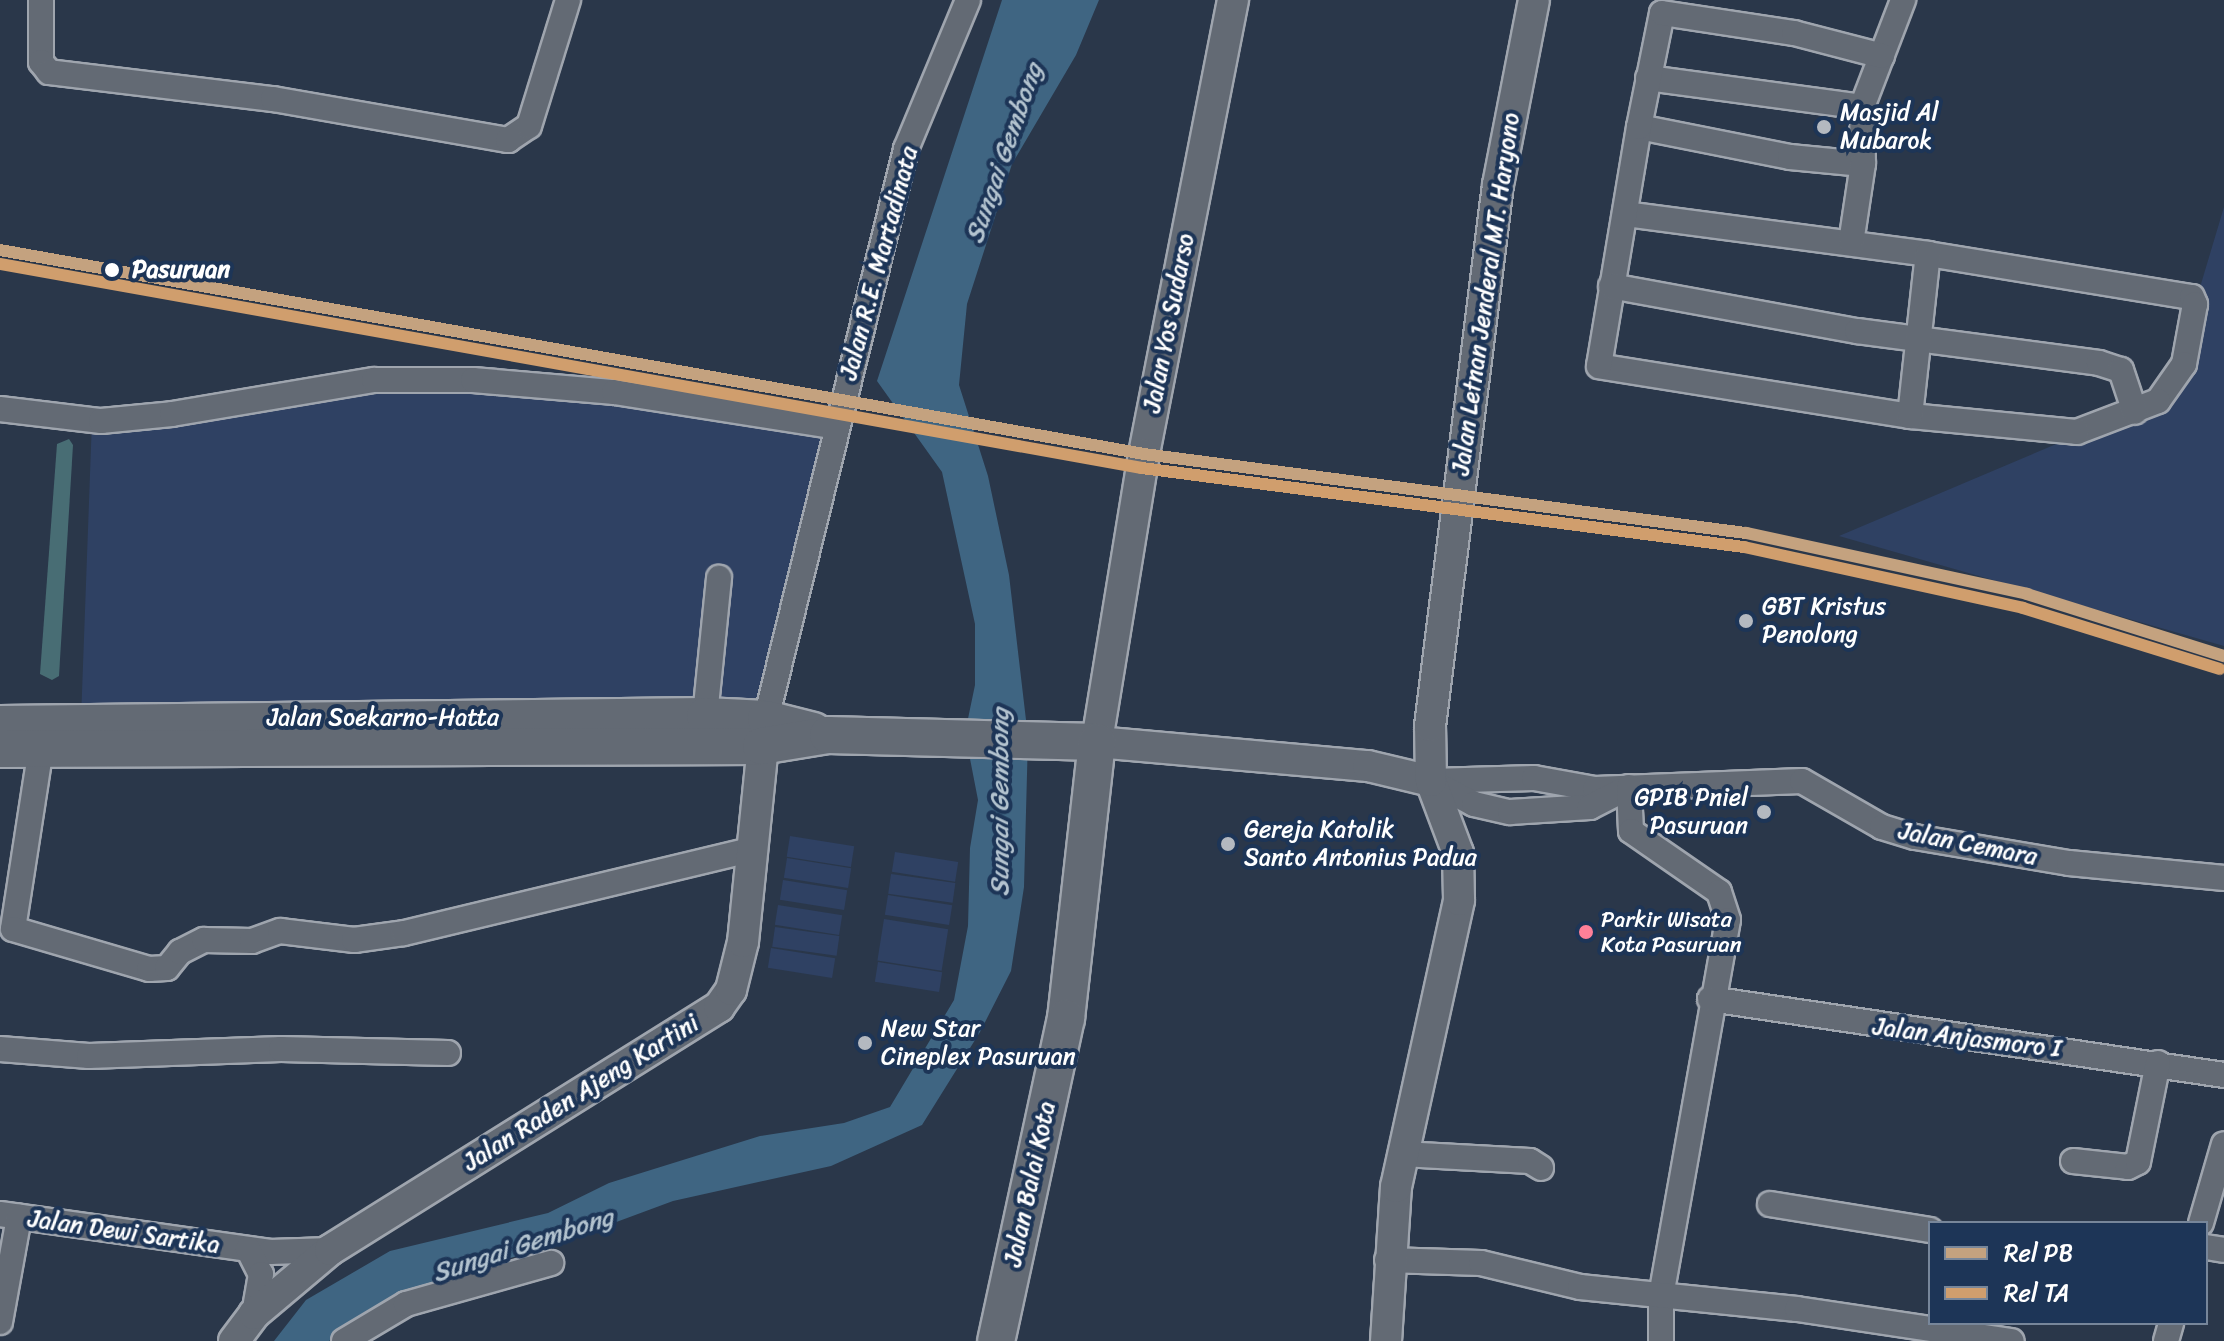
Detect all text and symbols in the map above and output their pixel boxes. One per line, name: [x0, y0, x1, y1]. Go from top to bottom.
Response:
water label: Sungai Gembong: [959, 59, 1049, 247]
place label: Masjid Al Mubarok: [1840, 99, 1939, 155]
street label: Jalan Letnan Jenderal MT. Haryono: [1446, 110, 1526, 478]
marker: Masjid Al Mubarok: [1815, 118, 1833, 136]
street label: Jalan R.E. Martadinata: [834, 143, 924, 383]
street label: Jalan Yos Sudarso: [1137, 229, 1201, 417]
place label: Pasuruan: [132, 256, 230, 284]
marker: Pasuruan: [99, 257, 125, 283]
place label: GBT Kristus Penolong: [1762, 593, 1886, 649]
marker: GBT Kristus Penolong: [1737, 612, 1755, 630]
street label: Jalan Soekarno-Hatta: [267, 704, 499, 732]
water label: Sungai Gembong: [984, 708, 1016, 896]
place label: GPIB Pniel Pasuruan: [1635, 784, 1748, 840]
marker: GPIB Pniel Pasuruan: [1755, 803, 1773, 821]
place label: Gereja Katolik Santo Antonius Padua: [1244, 816, 1478, 872]
street label: Jalan Cemara: [1896, 816, 2040, 872]
marker: Gereja Katolik Santo Antonius Padua: [1219, 835, 1237, 853]
place label: Parkir Wisata Kota Pasuruan: [1601, 906, 1742, 958]
marker: Parkir Wisata Kota Pasuruan: [1578, 924, 1594, 940]
street label: Jalan Raden Ajeng Kartini: [458, 1009, 704, 1177]
street label: Jalan Anjasmoro I: [1872, 1012, 2062, 1064]
place label: New Star Cineplex Pasuruan: [881, 1015, 1076, 1071]
marker: New Star Cineplex Pasuruan: [856, 1034, 874, 1052]
street label: Jalan Balai Kota: [998, 1098, 1062, 1270]
water label: Sungai Gembong: [429, 1201, 617, 1289]
street label: Jalan Dewi Sartika: [25, 1204, 223, 1260]
legend: [1928, 1221, 2208, 1325]
text: Rel PB: [2004, 1232, 2073, 1274]
text: Rel TA: [2004, 1272, 2070, 1314]

